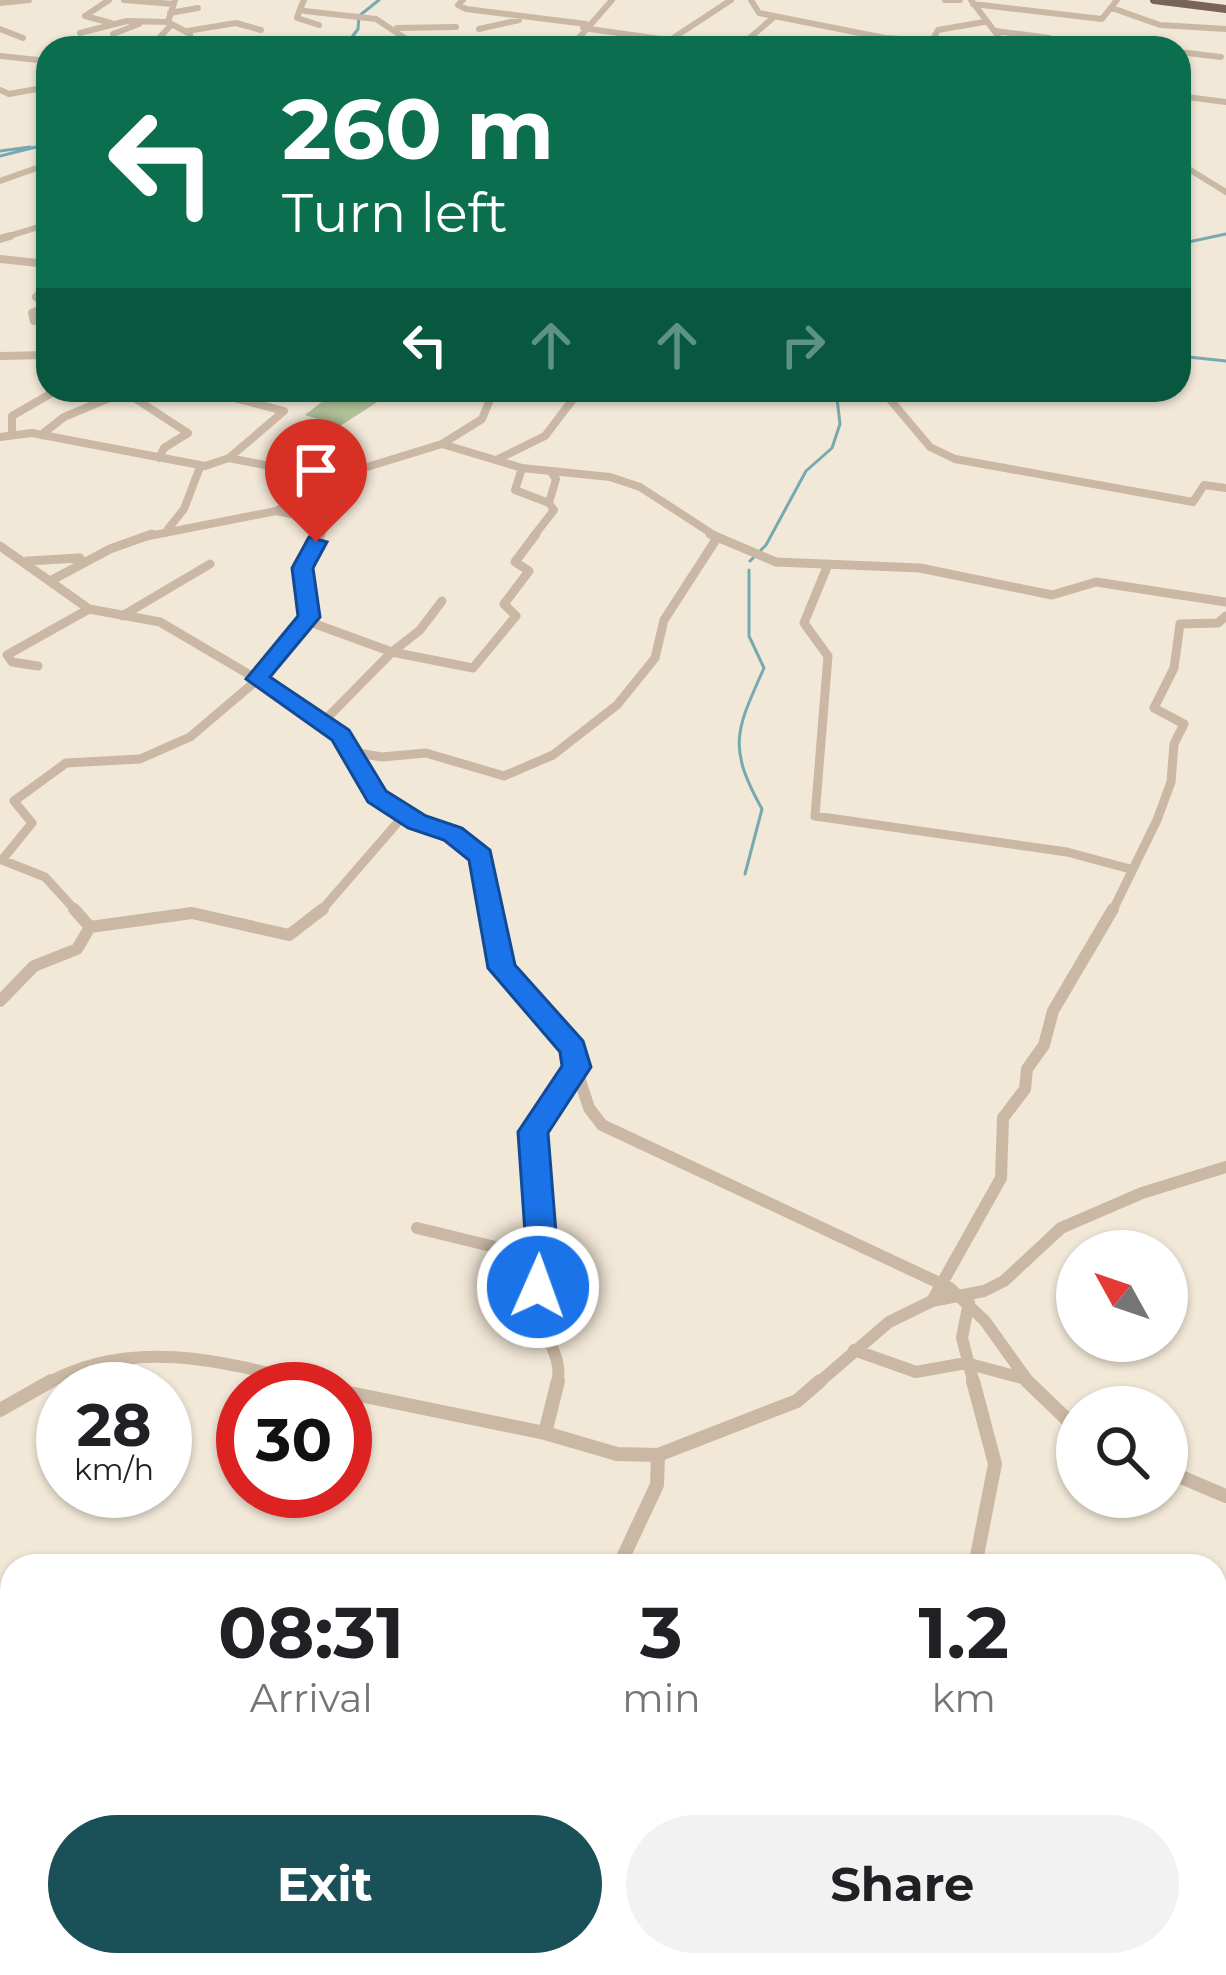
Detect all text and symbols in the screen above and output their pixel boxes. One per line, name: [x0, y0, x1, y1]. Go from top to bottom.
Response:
text: 260 m: [282, 78, 554, 180]
icon: left: [84, 84, 240, 240]
text: Turn left: [282, 180, 508, 246]
icon: left: [392, 312, 458, 378]
icon: ahead: [518, 312, 584, 378]
icon: ahead: [644, 312, 710, 378]
icon: right: [770, 312, 836, 378]
pin: [265, 419, 367, 542]
icon: arrive: [283, 437, 349, 503]
position arrow: [475, 1224, 601, 1350]
north arrow: [1056, 1230, 1188, 1362]
map controls: [1056, 1230, 1188, 1518]
speed limit sign: 30: [216, 1362, 372, 1518]
button: search: [1056, 1386, 1188, 1518]
text: 28: [77, 1388, 152, 1461]
text: km/h: [74, 1451, 154, 1488]
text: 08:31: [218, 1588, 404, 1676]
text: 3: [640, 1588, 683, 1676]
text: 1.2: [919, 1588, 1009, 1676]
text: Arrival: [250, 1674, 373, 1722]
text: min: [622, 1674, 701, 1722]
text: km: [932, 1674, 996, 1722]
button: Exit: [48, 1815, 602, 1953]
button: Share: [626, 1815, 1179, 1953]

